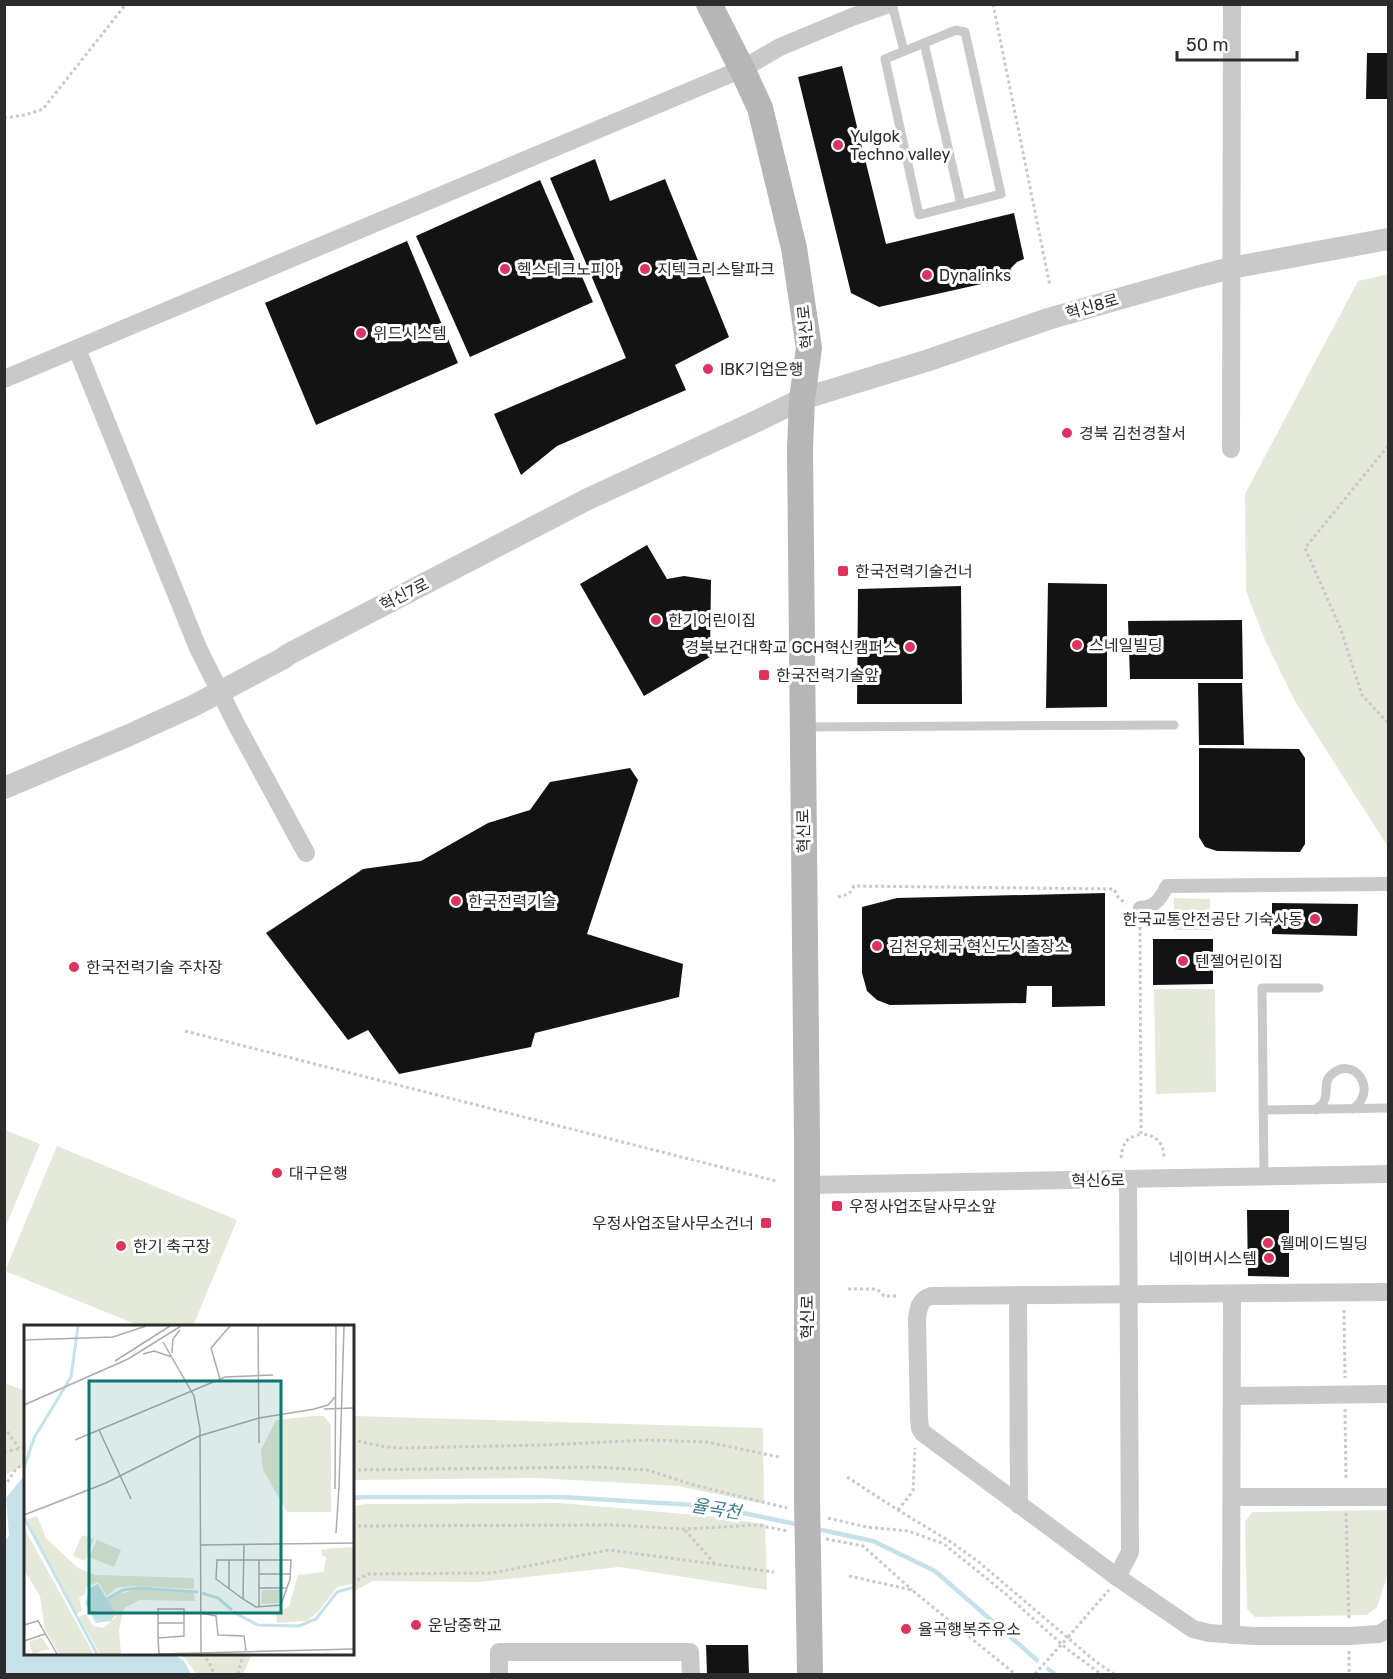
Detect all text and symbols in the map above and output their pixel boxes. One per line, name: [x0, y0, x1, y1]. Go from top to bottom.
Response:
scale bar: [1177, 24, 1297, 62]
text: 50 m: [1186, 34, 1229, 56]
place label: Yulgok Techno valley: [850, 127, 950, 164]
marker: Yulgok Techno valley: [831, 138, 845, 152]
place label: 헥스테크노피아: [517, 260, 620, 279]
place label: 지텍크리스탈파크: [657, 260, 775, 279]
marker: 헥스테크노피아: [498, 262, 512, 276]
marker: 지텍크리스탈파크: [638, 262, 652, 276]
place label: Dynalinks: [939, 266, 1011, 285]
marker: Dynalinks: [920, 268, 934, 282]
street label: 혁신8로: [1063, 290, 1121, 323]
street label: 혁신로: [794, 304, 817, 350]
place label: 위드시스템: [373, 324, 447, 343]
marker: 위드시스템: [354, 326, 368, 340]
place label: IBK기업은행: [720, 360, 804, 379]
marker: IBK기업은행: [701, 362, 715, 376]
place label: 경북 김천경찰서: [1079, 424, 1186, 443]
marker: 경북 김천경찰서: [1060, 426, 1074, 440]
place label: 한국전력기술건너: [855, 562, 973, 581]
marker: 한국전력기술건너: [836, 564, 850, 578]
street label: 혁신7로: [377, 574, 432, 615]
place label: 한기어린이집: [668, 611, 756, 630]
marker: 한기어린이집: [649, 613, 663, 627]
place label: 스네일빌딩: [1089, 636, 1163, 655]
place label: 경북보건대학교 GCH혁신캠퍼스: [684, 638, 898, 657]
marker: 스네일빌딩: [1070, 638, 1084, 652]
marker: 경북보건대학교 GCH혁신캠퍼스: [903, 640, 917, 654]
place label: 한국전력기술앞: [776, 666, 879, 685]
marker: 한국전력기술앞: [757, 668, 771, 682]
street label: 혁신로: [794, 808, 813, 853]
place label: 한국전력기술: [468, 892, 557, 911]
marker: 한국전력기술: [449, 894, 463, 908]
place label: 한국교통안전공단 기숙사동: [1122, 910, 1303, 929]
marker: 한국교통안전공단 기숙사동: [1308, 912, 1322, 926]
place label: 김천우체국 혁신도시출장소: [889, 937, 1070, 956]
marker: 김천우체국 혁신도시출장소: [870, 939, 884, 953]
place label: 텐젤어린이집: [1195, 952, 1283, 971]
marker: 텐젤어린이집: [1176, 954, 1190, 968]
place label: 한국전력기술 주차장: [86, 958, 223, 977]
marker: 한국전력기술 주차장: [67, 960, 81, 974]
place label: 대구은행: [289, 1164, 348, 1183]
marker: 대구은행: [270, 1166, 284, 1180]
street label: 혁신6로: [1071, 1171, 1125, 1190]
place label: 우정사업조달사무소앞: [849, 1197, 996, 1216]
marker: 우정사업조달사무소앞: [830, 1199, 844, 1213]
place label: 우정사업조달사무소건너: [592, 1214, 754, 1233]
marker: 우정사업조달사무소건너: [759, 1216, 773, 1230]
place label: 웰메이드빌딩: [1280, 1234, 1368, 1253]
marker: 웰메이드빌딩: [1261, 1236, 1275, 1250]
place label: 한기 축구장: [133, 1237, 211, 1256]
marker: 한기 축구장: [114, 1239, 128, 1253]
place label: 네이버시스템: [1169, 1249, 1257, 1268]
marker: 네이버시스템: [1262, 1251, 1276, 1265]
street label: 혁신로: [798, 1295, 817, 1339]
inset map: [24, 1325, 354, 1655]
water label: 율곡천: [690, 1494, 745, 1524]
place label: 운남중학교: [428, 1616, 502, 1635]
marker: 운남중학교: [409, 1618, 423, 1632]
place label: 율곡행복주유소: [918, 1620, 1021, 1639]
marker: 율곡행복주유소: [899, 1622, 913, 1636]

